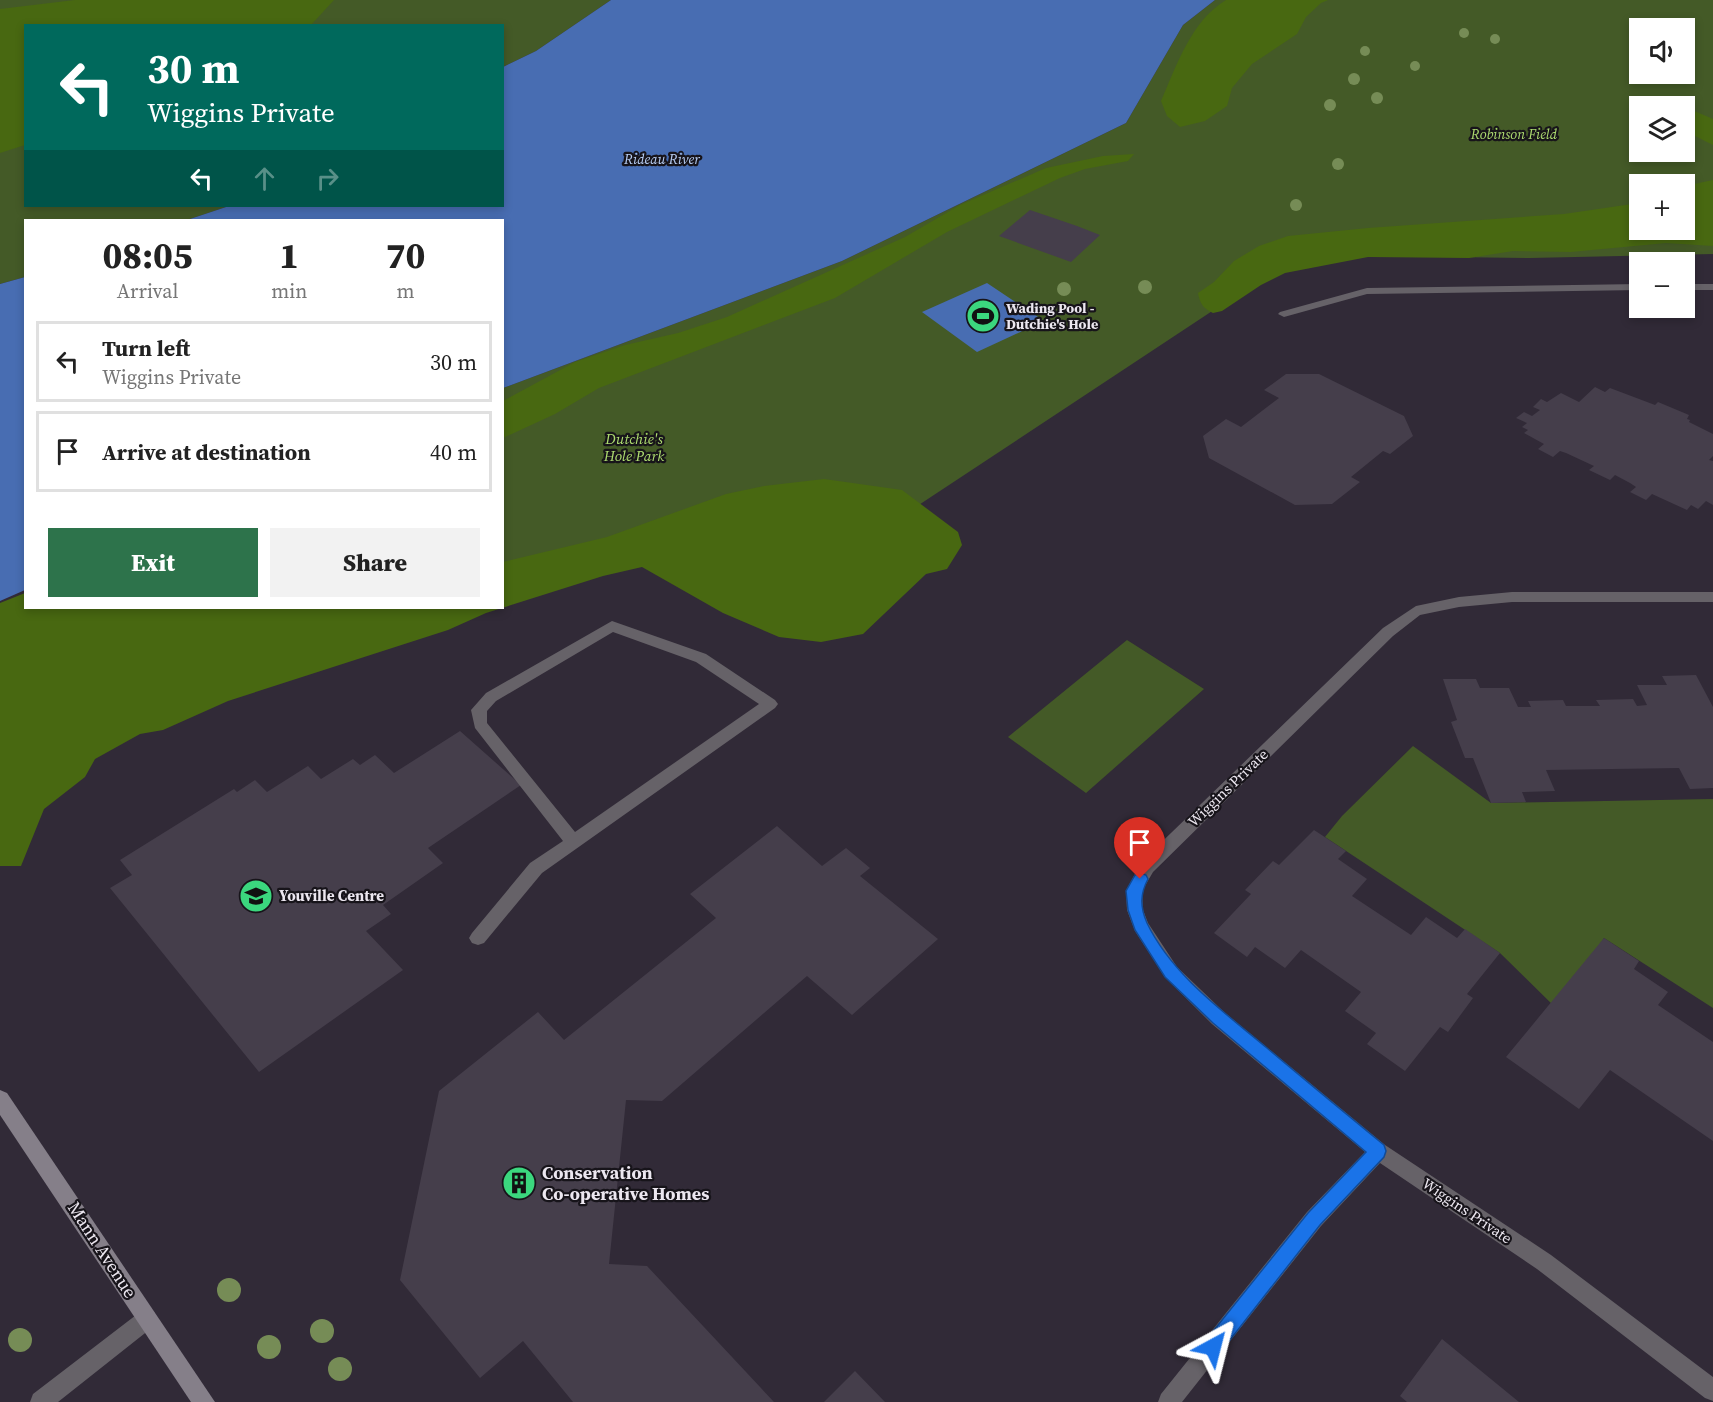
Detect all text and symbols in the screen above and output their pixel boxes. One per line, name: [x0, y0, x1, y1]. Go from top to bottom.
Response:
map controls: [1629, 18, 1695, 318]
button: sound: [1629, 18, 1695, 84]
text: 30 m: [147, 39, 240, 97]
icon: left: [48, 48, 126, 126]
text: Wiggins Private: [147, 94, 335, 131]
button: layers: [1629, 96, 1695, 162]
park label: Robinson Field: [1470, 124, 1558, 144]
water label: Rideau River: [623, 149, 700, 169]
icon: left: [185, 162, 218, 195]
icon: ahead: [248, 162, 281, 195]
icon: right: [311, 162, 344, 195]
button: +: [1629, 174, 1695, 240]
text: 08:05: [103, 231, 193, 280]
text: 1: [279, 231, 299, 280]
text: 70: [386, 231, 425, 280]
button: −: [1629, 252, 1695, 318]
text: Arrival: [117, 277, 178, 305]
text: min: [271, 277, 307, 305]
text: m: [397, 277, 415, 305]
sports icon: Wading Pool - Dutchie's Hole: [965, 298, 1001, 334]
place label: Wading Pool - Dutchie's Hole: [1006, 298, 1098, 334]
text: Turn left: [102, 333, 190, 363]
icon: left: [51, 345, 84, 378]
text: 30 m: [430, 347, 477, 377]
text: Wiggins Private: [102, 363, 241, 391]
park label: Dutchie's Hole Park: [603, 428, 665, 466]
icon: arrive: [51, 435, 84, 468]
text: Arrive at destination: [102, 437, 311, 467]
text: 40 m: [430, 437, 477, 467]
button: Exit: [48, 528, 258, 597]
button: Share: [270, 528, 480, 597]
street label: Wiggins Private: [1183, 744, 1273, 831]
pin: [1114, 817, 1165, 879]
icon: arrive: [1123, 826, 1156, 859]
school or university icon: Youville Centre: [238, 878, 274, 914]
place label: Youville Centre: [279, 885, 384, 906]
place label: Conservation Co-operative Homes: [542, 1160, 709, 1206]
building icon: Conservation Co-operative Homes: [501, 1165, 537, 1201]
street label: Wiggins Private: [1418, 1173, 1517, 1249]
street label: Mann Avenue: [62, 1197, 143, 1303]
position arrow: [1181, 1315, 1245, 1379]

